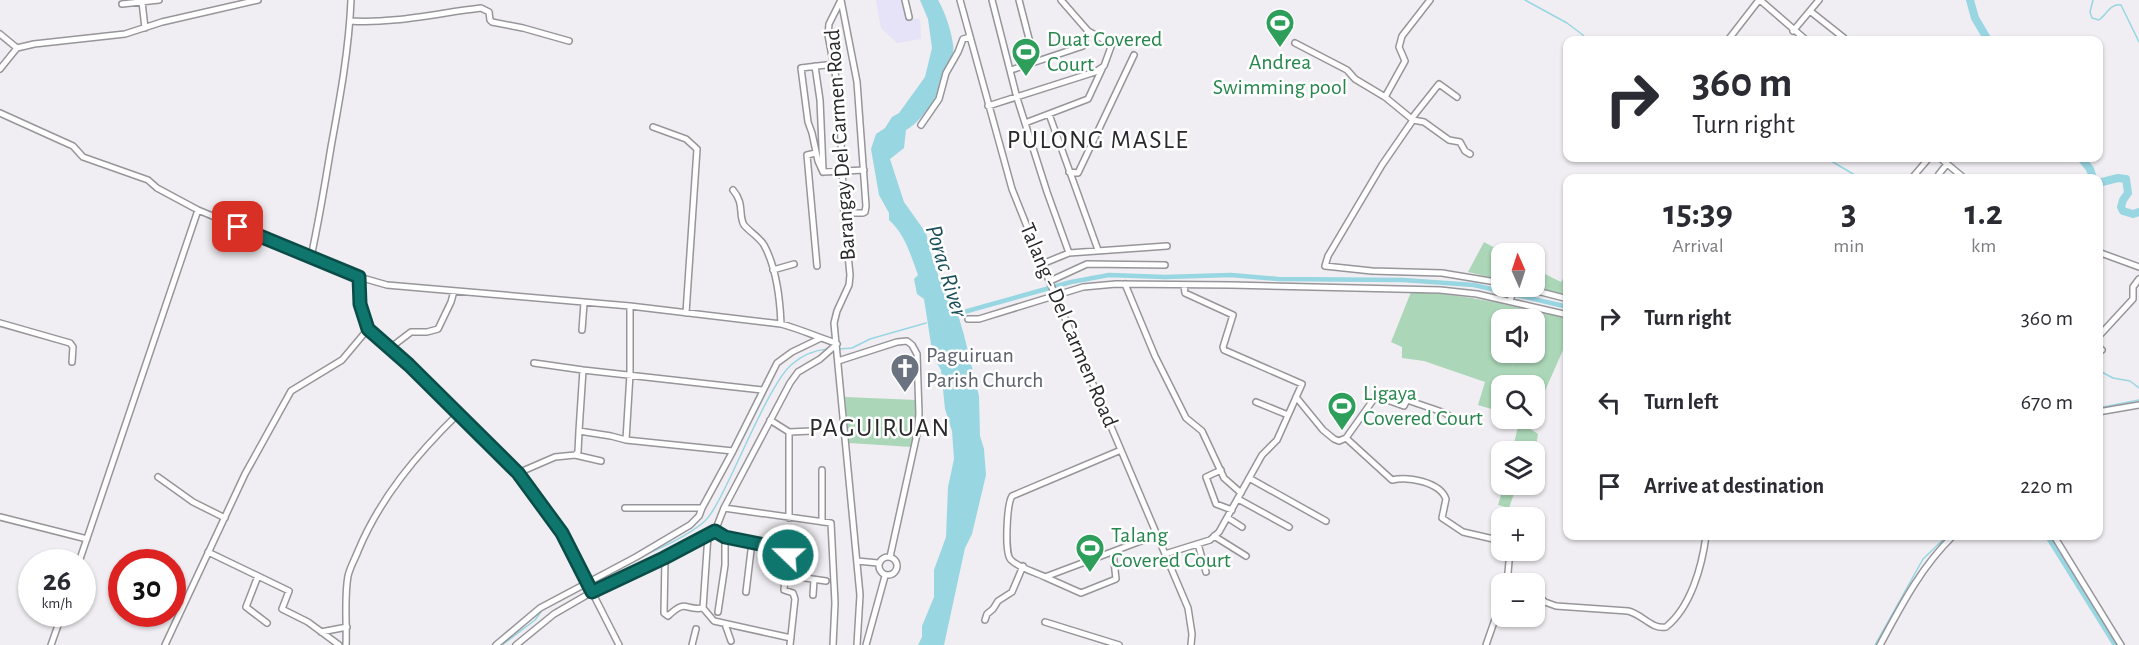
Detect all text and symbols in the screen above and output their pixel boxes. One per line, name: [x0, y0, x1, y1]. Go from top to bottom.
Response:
sports icon: Andrea Swimming pool: [1264, 7, 1296, 49]
place label: Duat Covered Court: [1047, 28, 1163, 75]
street label: Barangay Del Carmen Road: [821, 29, 859, 261]
sports icon: Duat Covered Court: [1010, 36, 1042, 78]
place label: Andrea Swimming pool: [1213, 51, 1347, 98]
icon: right: [1593, 60, 1671, 138]
text: 360 m: [1692, 62, 1793, 104]
text: Turn right: [1692, 111, 1795, 138]
district label: PULONG MASLE: [1007, 127, 1189, 153]
text: 15:39: [1663, 195, 1733, 231]
text: 3: [1841, 195, 1856, 231]
text: 1.2: [1965, 195, 2003, 231]
pin: [212, 201, 263, 252]
icon: arrive: [221, 210, 254, 243]
street label: Talang - Del Carmen Road: [1016, 220, 1122, 430]
water label: Porac River: [921, 222, 972, 321]
text: Arrival: [1672, 236, 1724, 256]
text: min: [1833, 236, 1864, 256]
text: km: [1971, 236, 1996, 256]
north arrow: [1491, 243, 1545, 297]
map controls: [1491, 243, 1545, 627]
icon: right: [1593, 302, 1626, 335]
text: Turn right: [1644, 307, 1731, 329]
text: 360 m: [2021, 307, 2073, 329]
button: sound: [1491, 309, 1545, 363]
place label: Paguiruan Parish Church: [926, 344, 1043, 391]
church icon: Paguiruan Parish Church: [889, 352, 921, 394]
button: search: [1491, 375, 1545, 429]
place label: Ligaya Covered Court: [1363, 382, 1483, 429]
icon: left: [1593, 386, 1626, 419]
sports icon: Ligaya Covered Court: [1326, 390, 1358, 432]
text: Turn left: [1644, 391, 1718, 413]
text: 670 m: [2021, 391, 2073, 413]
district label: PAGUIRUAN: [809, 415, 951, 441]
button: layers: [1491, 441, 1545, 495]
icon: arrive: [1593, 470, 1626, 503]
text: Arrive at destination: [1644, 475, 1824, 497]
text: 220 m: [2020, 475, 2073, 497]
button: +: [1491, 507, 1545, 561]
position arrow: [756, 523, 820, 587]
place label: Talang Covered Court: [1111, 524, 1231, 571]
sports icon: Talang Covered Court: [1074, 532, 1106, 574]
speed limit sign: 30: [108, 549, 186, 627]
text: 26: [43, 566, 71, 596]
button: −: [1491, 573, 1545, 627]
text: km/h: [42, 596, 72, 611]

